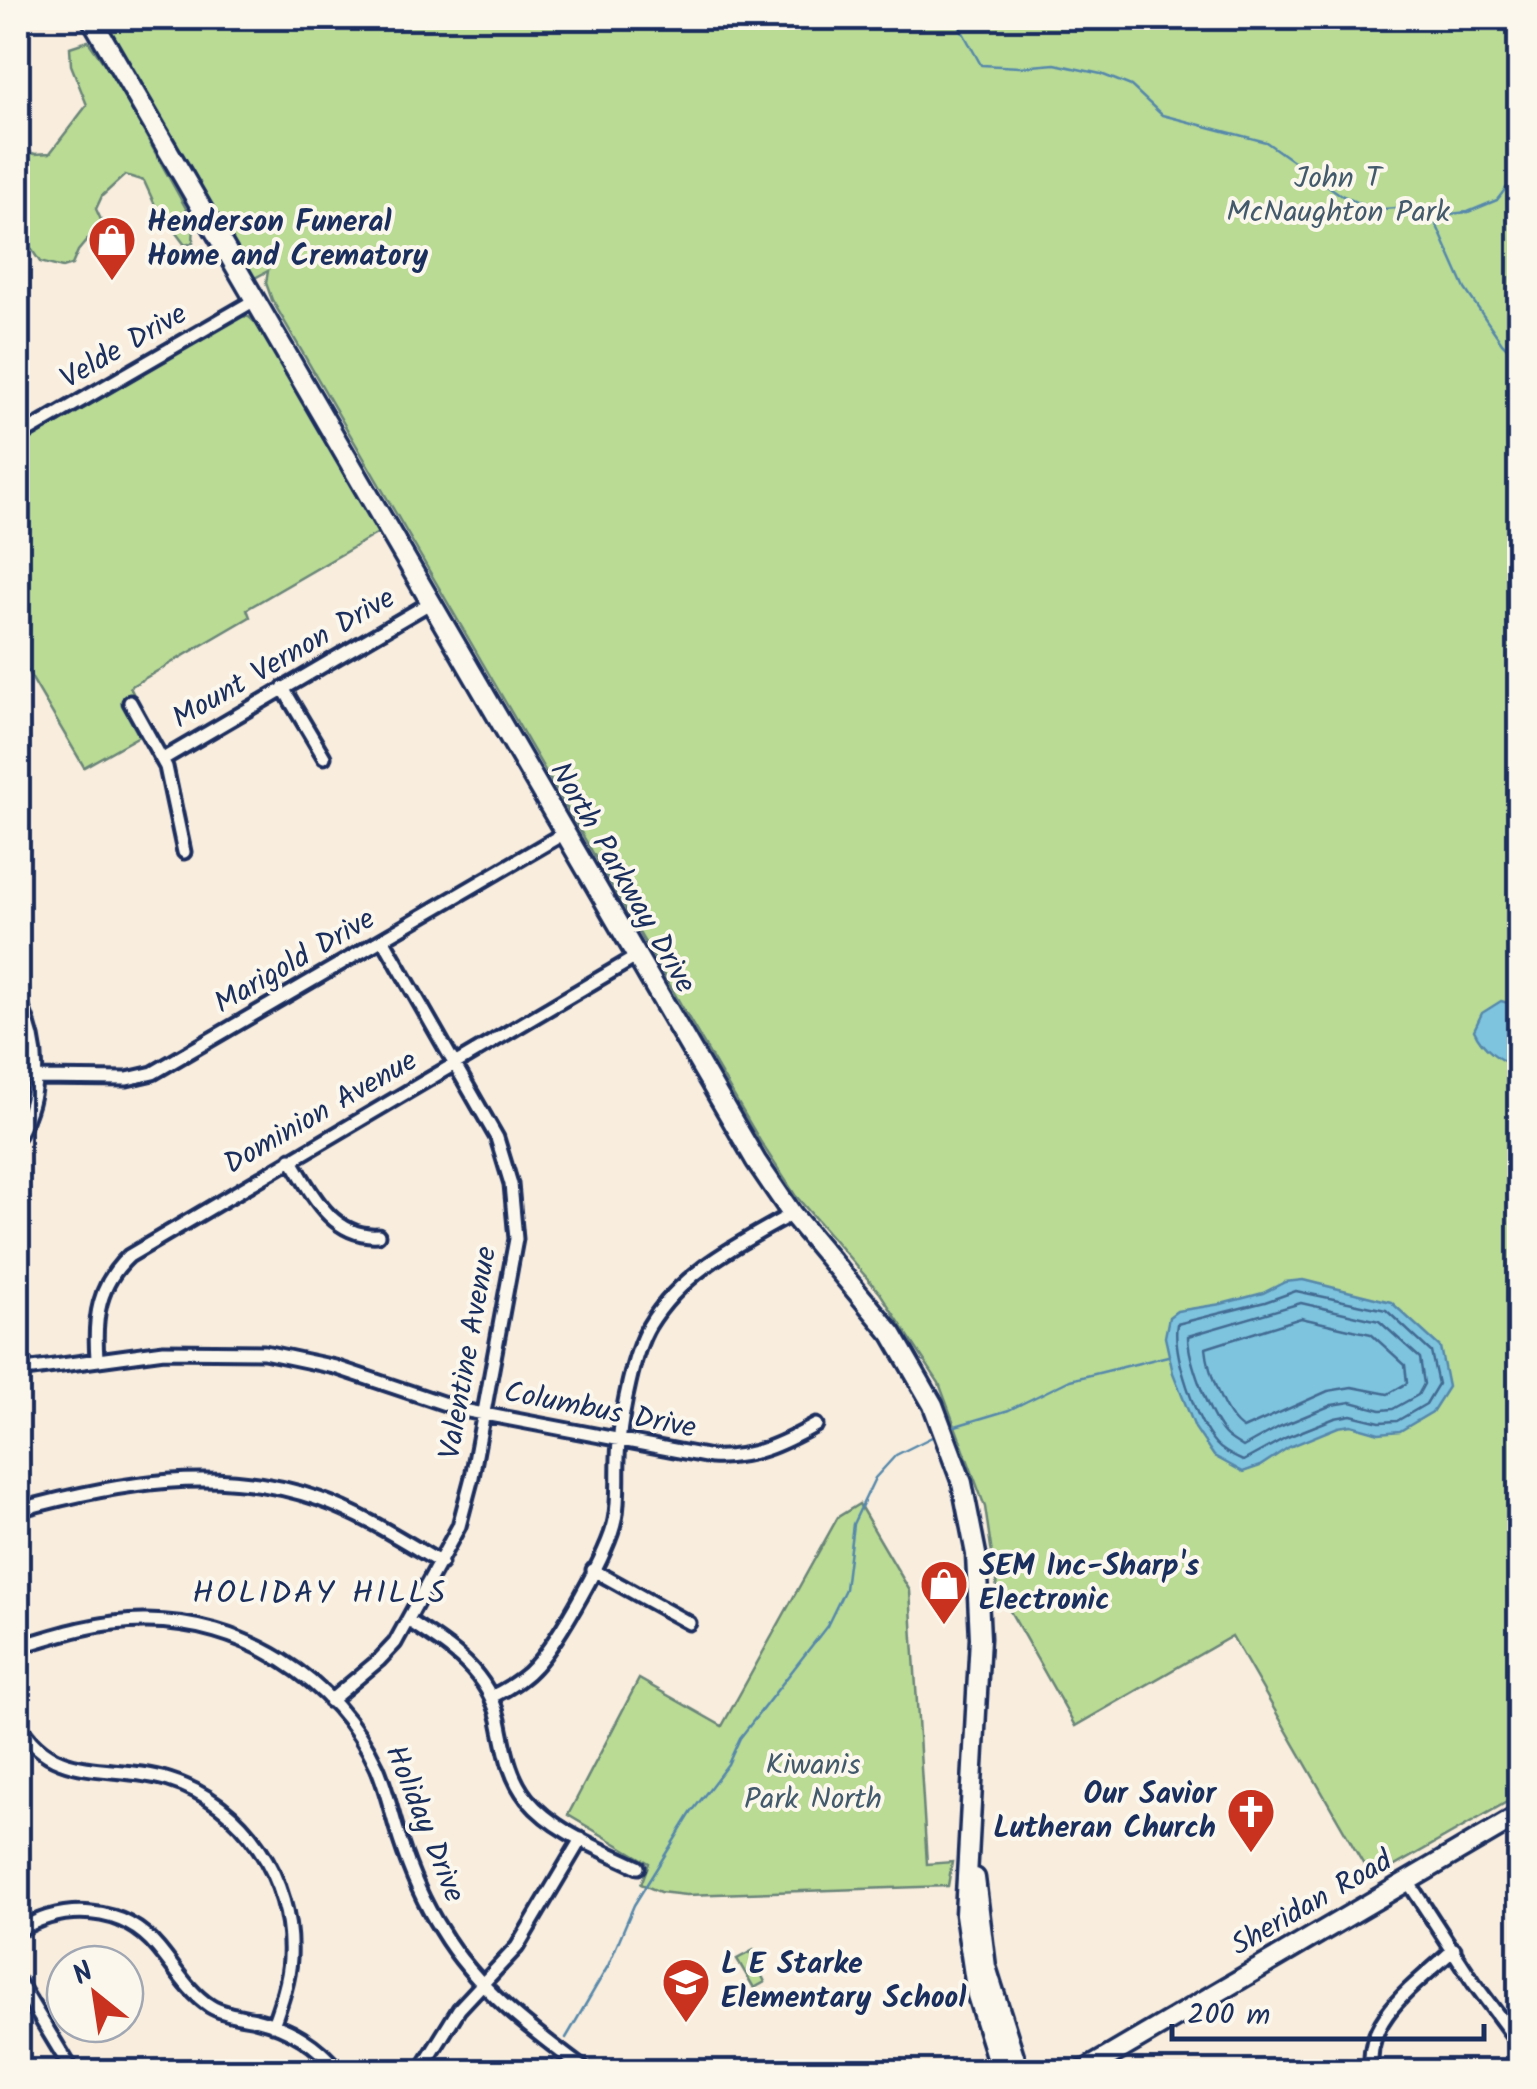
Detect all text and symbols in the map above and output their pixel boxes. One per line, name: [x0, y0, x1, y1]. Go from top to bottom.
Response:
park label: John T McNaughton Park: [1226, 155, 1451, 237]
place label: Henderson Funeral Home and Crematory: [147, 199, 429, 281]
shop icon: Henderson Funeral Home and Crematory: [86, 214, 138, 282]
street label: Velde Drive: [51, 291, 197, 403]
street label: Mount Vernon Drive: [163, 575, 405, 743]
street label: North Parkway Drive: [536, 753, 708, 1003]
street label: Marigold Drive: [205, 896, 385, 1028]
street label: Dominion Avenue: [215, 1038, 427, 1188]
street label: Valentine Avenue: [427, 1243, 511, 1463]
street label: Columbus Drive: [500, 1369, 700, 1453]
place label: SEM Inc-Sharp's Electronic: [979, 1543, 1199, 1625]
shop icon: SEM Inc-Sharp's Electronic: [918, 1558, 970, 1626]
district label: HOLIDAY HILLS: [192, 1569, 448, 1620]
street label: Holiday Drive: [371, 1738, 477, 1910]
park label: Kiwanis Park North: [744, 1742, 882, 1824]
place label: Our Savior Lutheran Church: [993, 1771, 1217, 1853]
church icon: Our Savior Lutheran Church: [1225, 1786, 1277, 1854]
street label: Sheridan Road: [1222, 1838, 1403, 1970]
place label: L E Starke Elementary School: [721, 1941, 966, 2023]
north arrow: [45, 1944, 145, 2044]
text: N: [65, 1950, 103, 1998]
school or university icon: L E Starke Elementary School: [660, 1956, 712, 2024]
scale bar: [1172, 1979, 1484, 2041]
text: 200 m: [1187, 1992, 1270, 2040]

